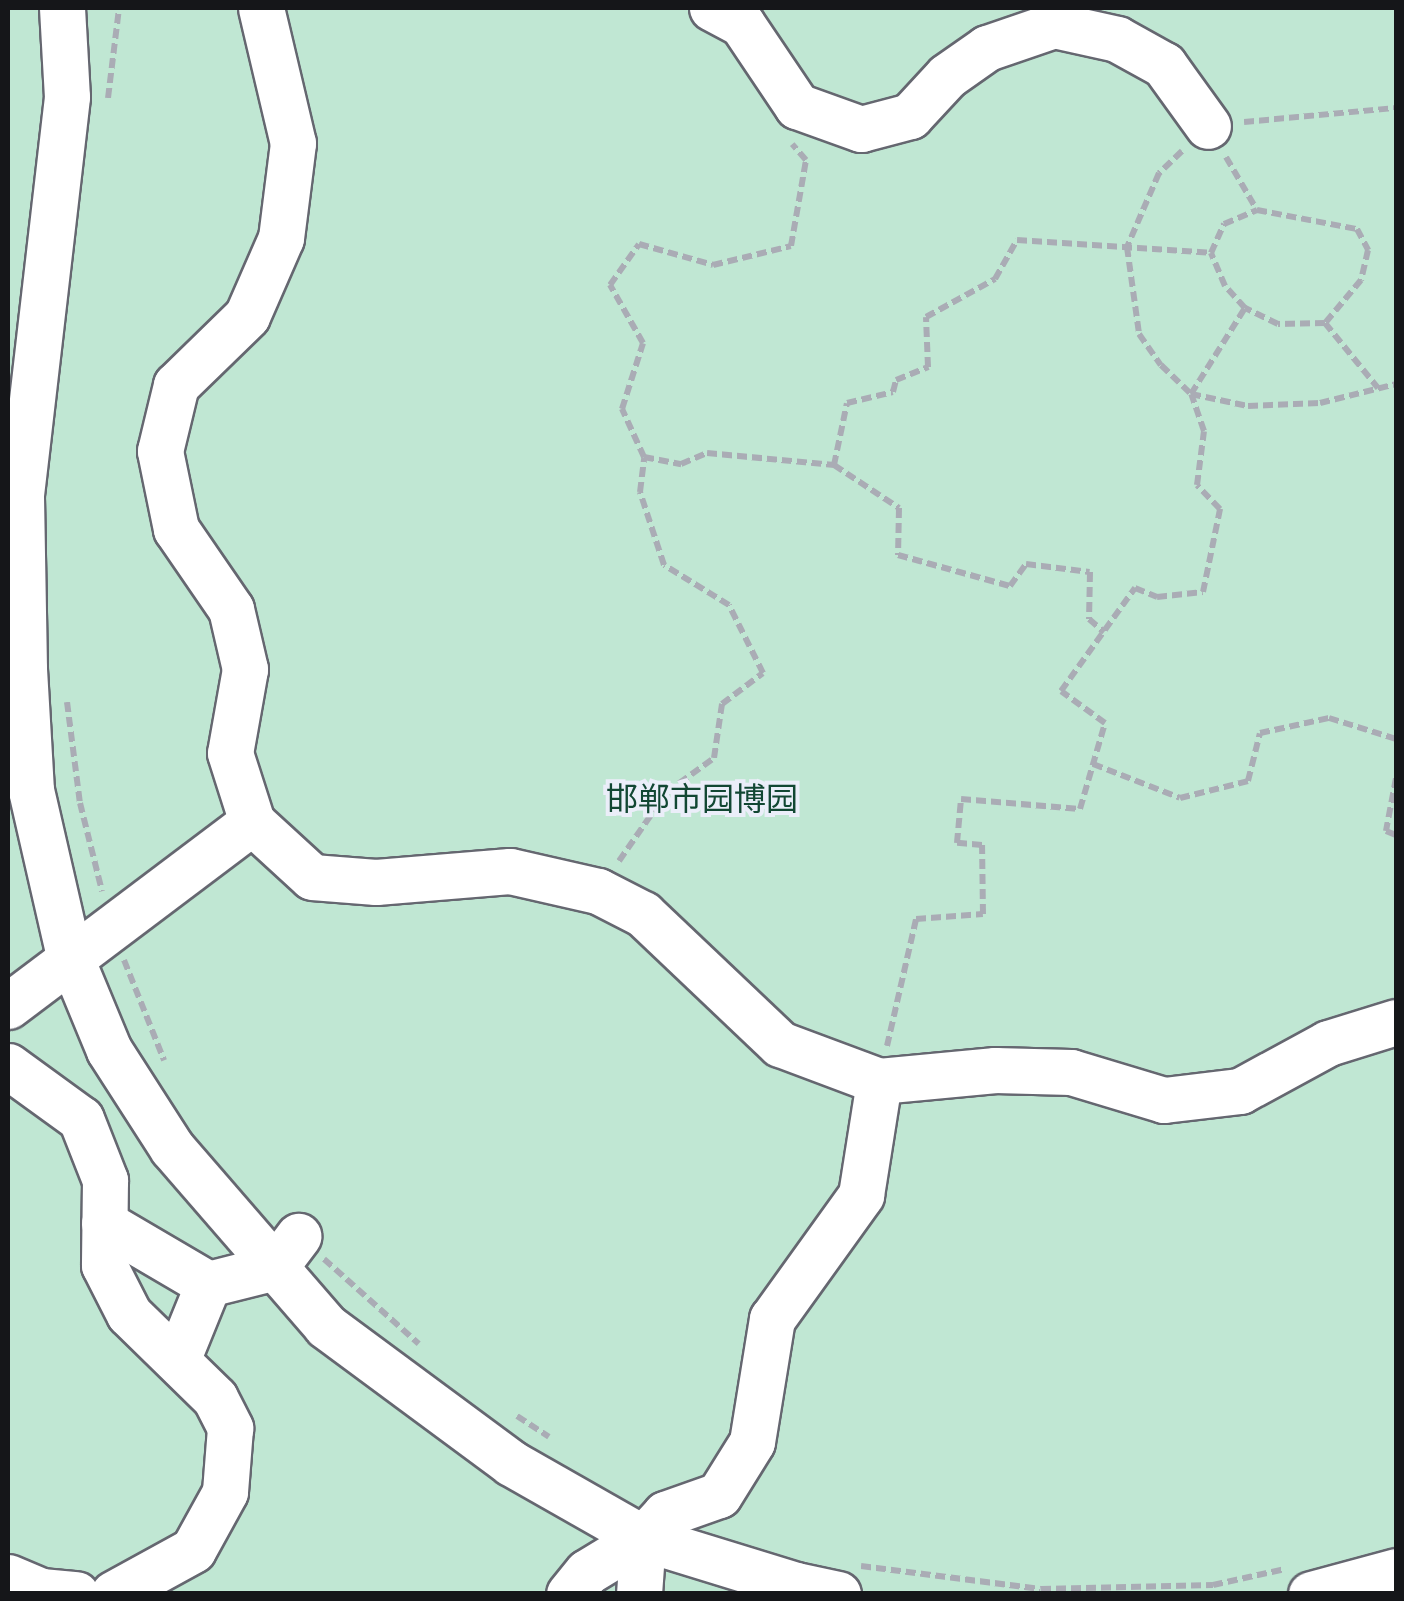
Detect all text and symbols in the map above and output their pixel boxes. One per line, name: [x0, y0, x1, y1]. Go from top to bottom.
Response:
park label: 邯郸市园博园: [606, 781, 798, 819]

